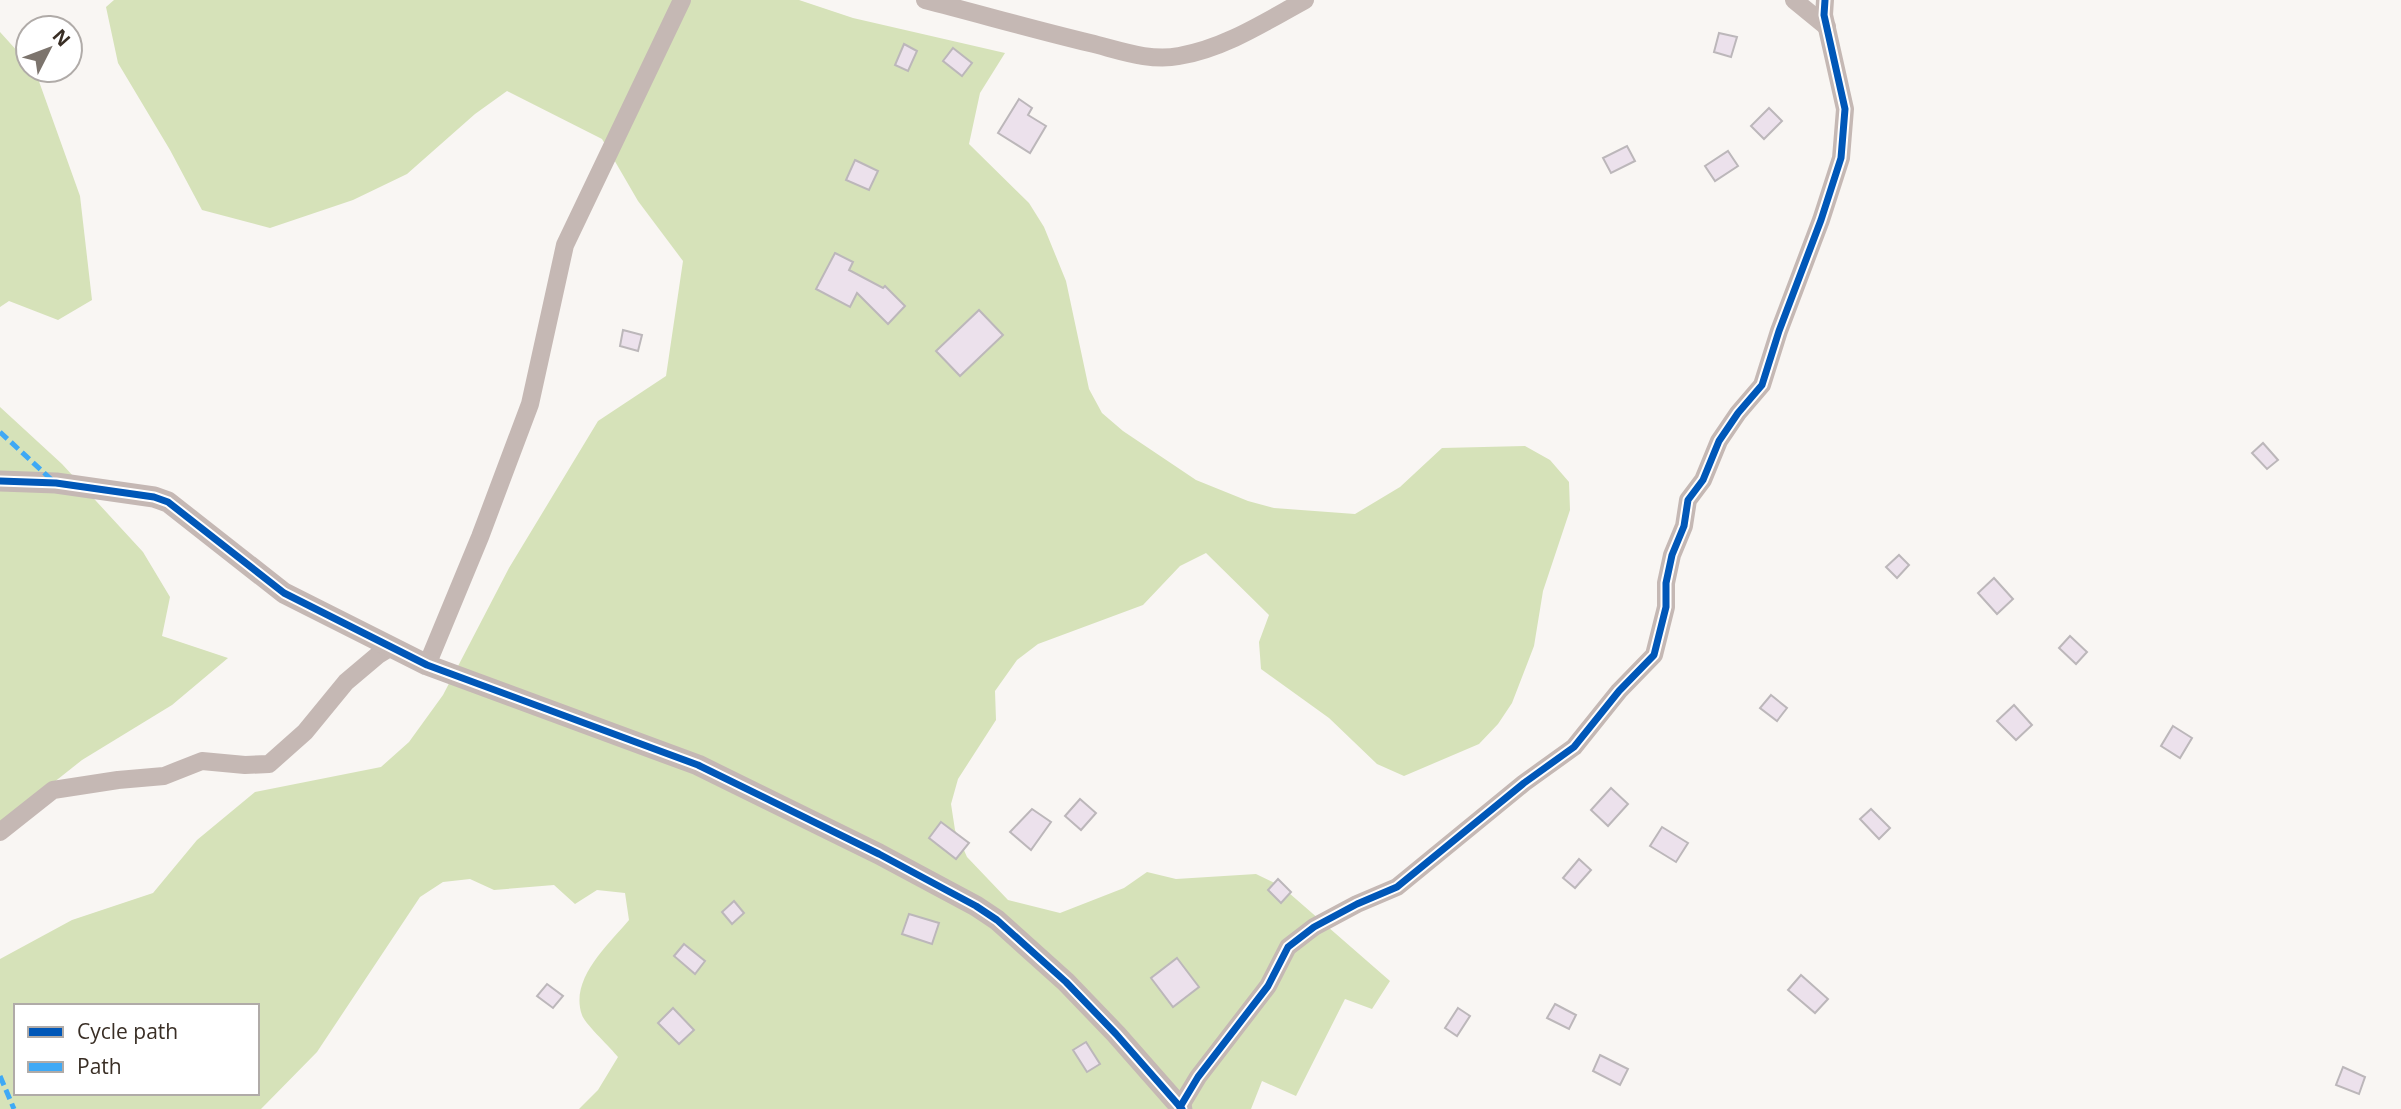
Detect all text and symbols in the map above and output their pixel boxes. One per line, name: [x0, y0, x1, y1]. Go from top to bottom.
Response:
north arrow: [14, 14, 84, 84]
text: N: [47, 23, 76, 52]
legend: [14, 1004, 259, 1095]
text: Cycle path: [77, 1017, 178, 1045]
text: Path: [77, 1052, 122, 1080]

